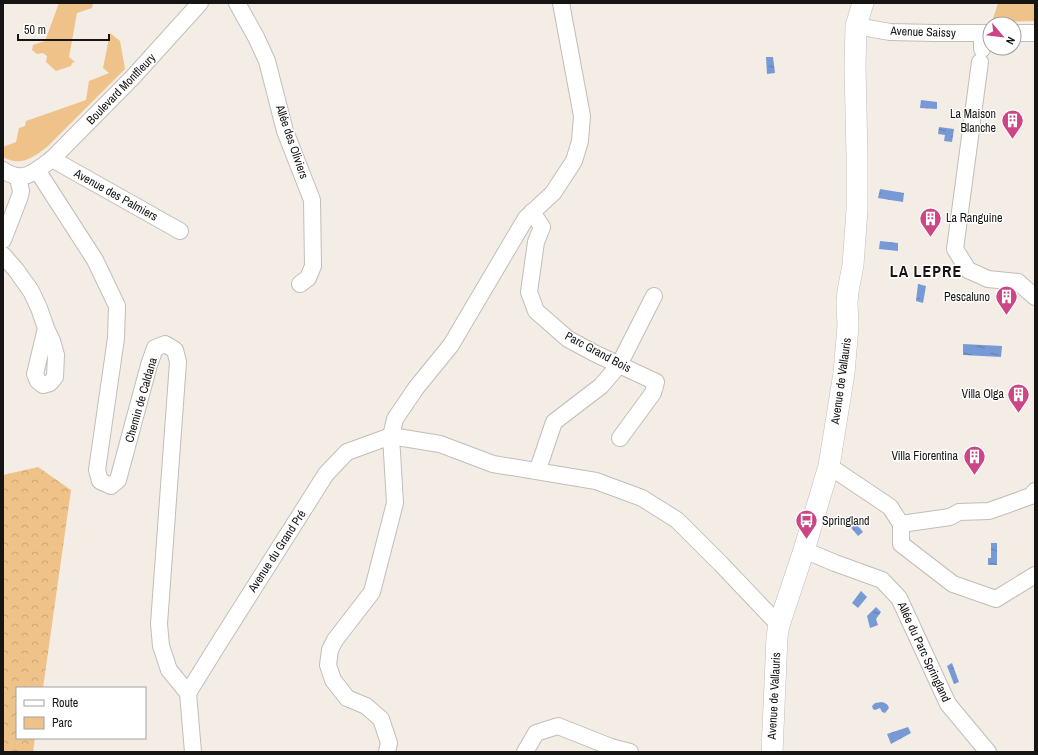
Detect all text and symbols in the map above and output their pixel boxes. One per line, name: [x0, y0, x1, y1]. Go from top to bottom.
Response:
scale bar: [18, 16, 109, 42]
north arrow: [982, 16, 1022, 56]
text: 50 m: [24, 22, 46, 38]
street label: Avenue Saissy: [889, 23, 956, 41]
text: N: [1003, 35, 1019, 47]
street label: Boulevard Montfleury: [83, 50, 159, 128]
street label: Allée des Oliviers: [272, 102, 312, 181]
place label: La Maison Blanche: [950, 106, 996, 136]
building icon: La Maison Blanche: [999, 108, 1025, 141]
street label: Avenue des Palmiers: [70, 165, 161, 225]
building icon: La Ranguine: [917, 205, 943, 238]
place label: La Ranguine: [946, 210, 1002, 226]
district label: LA LEPRE: [890, 260, 962, 282]
building icon: Pescaluno: [993, 284, 1019, 317]
place label: Pescaluno: [944, 289, 990, 305]
street label: Parc Grand Bois: [562, 328, 634, 376]
street label: Avenue de Vallauris: [827, 337, 855, 426]
street label: Chemin de Caldana: [121, 355, 161, 444]
building icon: Villa Olga: [1006, 381, 1032, 414]
place label: Villa Olga: [962, 386, 1005, 402]
building icon: Villa Fiorentina: [961, 443, 987, 476]
place label: Villa Fiorentina: [891, 448, 959, 464]
street label: Avenue du Grand Pré: [244, 507, 310, 596]
bus stop icon: Springland: [794, 508, 820, 541]
place label: Springland: [822, 513, 870, 529]
street label: Allée du Parc Springland: [893, 598, 954, 705]
street label: Avenue de Vallauris: [764, 652, 784, 741]
legend: [16, 687, 146, 739]
text: Route: [52, 695, 78, 711]
text: Parc: [52, 715, 72, 731]

